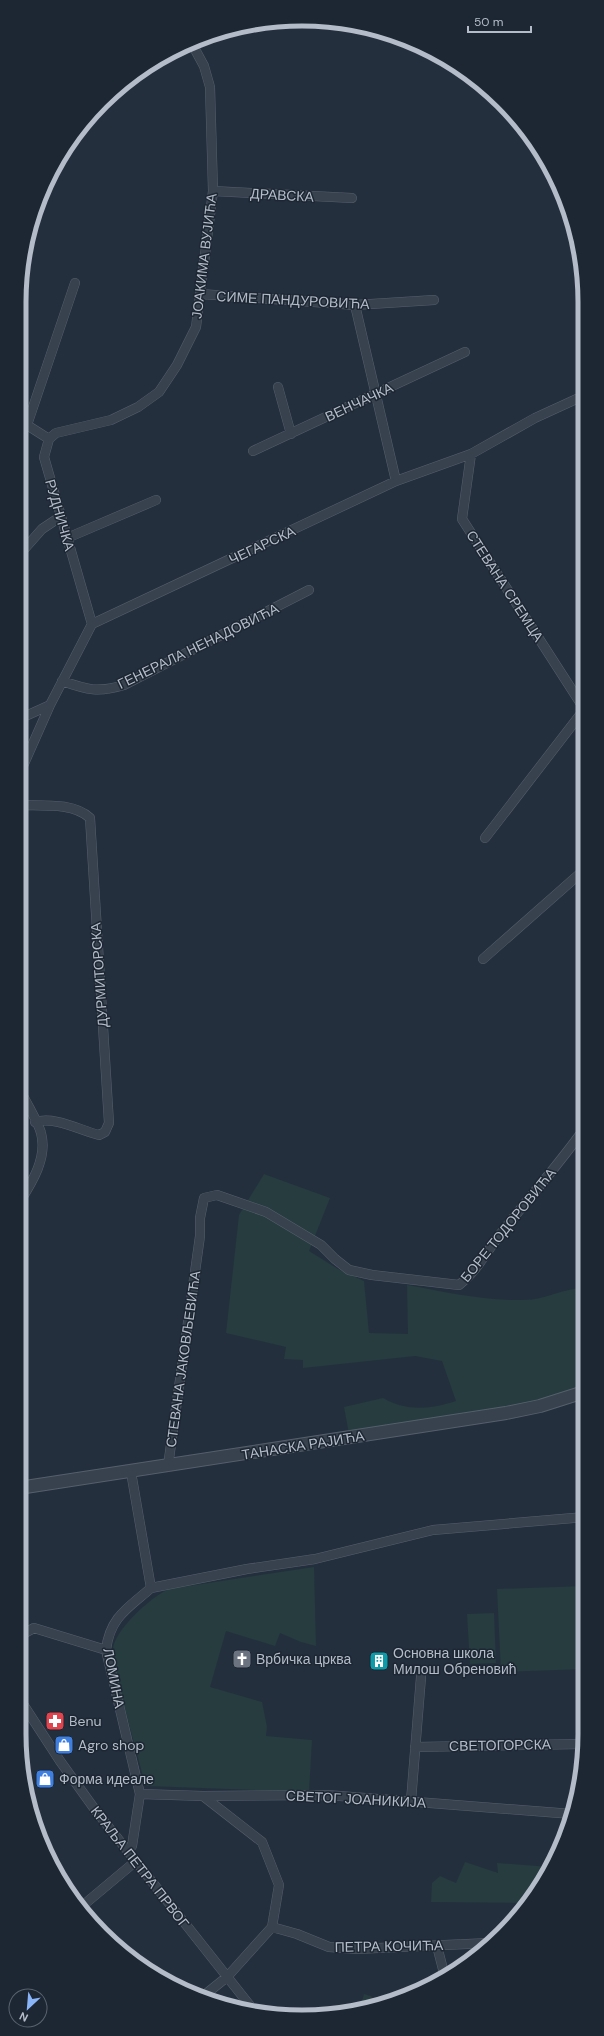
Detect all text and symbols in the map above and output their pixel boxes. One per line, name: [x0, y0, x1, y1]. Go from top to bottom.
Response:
scale bar: [468, 8, 531, 34]
text: 50 m: [474, 14, 503, 30]
street label: ДРАВСКА: [250, 184, 315, 206]
street label: ЈОАКИМА ВУЈИЋА: [187, 192, 221, 320]
street label: СИМЕ ПАНДУРОВИЋА: [216, 287, 371, 313]
street label: ВЕНЧАЧКА: [322, 378, 397, 426]
street label: РУДНИЧКА: [41, 477, 79, 554]
street label: ЧЕГАРСКА: [226, 521, 299, 568]
street label: СТЕВАНА СРЕМЦА: [462, 527, 548, 646]
street label: ГЕНЕРАЛА НЕНАДОВИЋА: [114, 599, 282, 693]
street label: ДУРМИТОРСКА: [86, 921, 112, 1028]
street label: БОРЕ ТОДОРОВИЋА: [456, 1164, 560, 1286]
street label: СТЕВАНА ЈАКОВЉЕВИЋА: [162, 1269, 204, 1449]
street label: ТАНАСКА РАЈИЋА: [240, 1426, 366, 1464]
place label: Основна школа Милош Обреновић: [393, 1644, 517, 1678]
street label: ЛОМИНА: [99, 1646, 129, 1710]
church icon: Врбичка црква: [231, 1648, 253, 1670]
place label: Врбичка црква: [256, 1650, 351, 1668]
building icon: Основна школа Милош Обреновић: [368, 1650, 390, 1672]
pharmacy icon: Benu: [44, 1710, 66, 1732]
place label: Benu: [69, 1712, 101, 1730]
shop icon: Agro shop: [53, 1734, 75, 1756]
street label: СВЕТОГОРСКА: [449, 1735, 552, 1755]
place label: Agro shop: [78, 1736, 144, 1754]
shop icon: Форма идеале: [34, 1768, 56, 1790]
place label: Форма идеале: [59, 1770, 154, 1788]
street label: СВЕТОГ ЈОАНИКИЈА: [285, 1786, 427, 1812]
street label: КРАЉА ПЕТРА ПРВОГ: [87, 1802, 193, 1932]
street label: ПЕТРА КОЧИЋА: [335, 1936, 444, 1956]
north arrow: [8, 1988, 48, 2028]
text: N: [17, 2009, 30, 2025]

